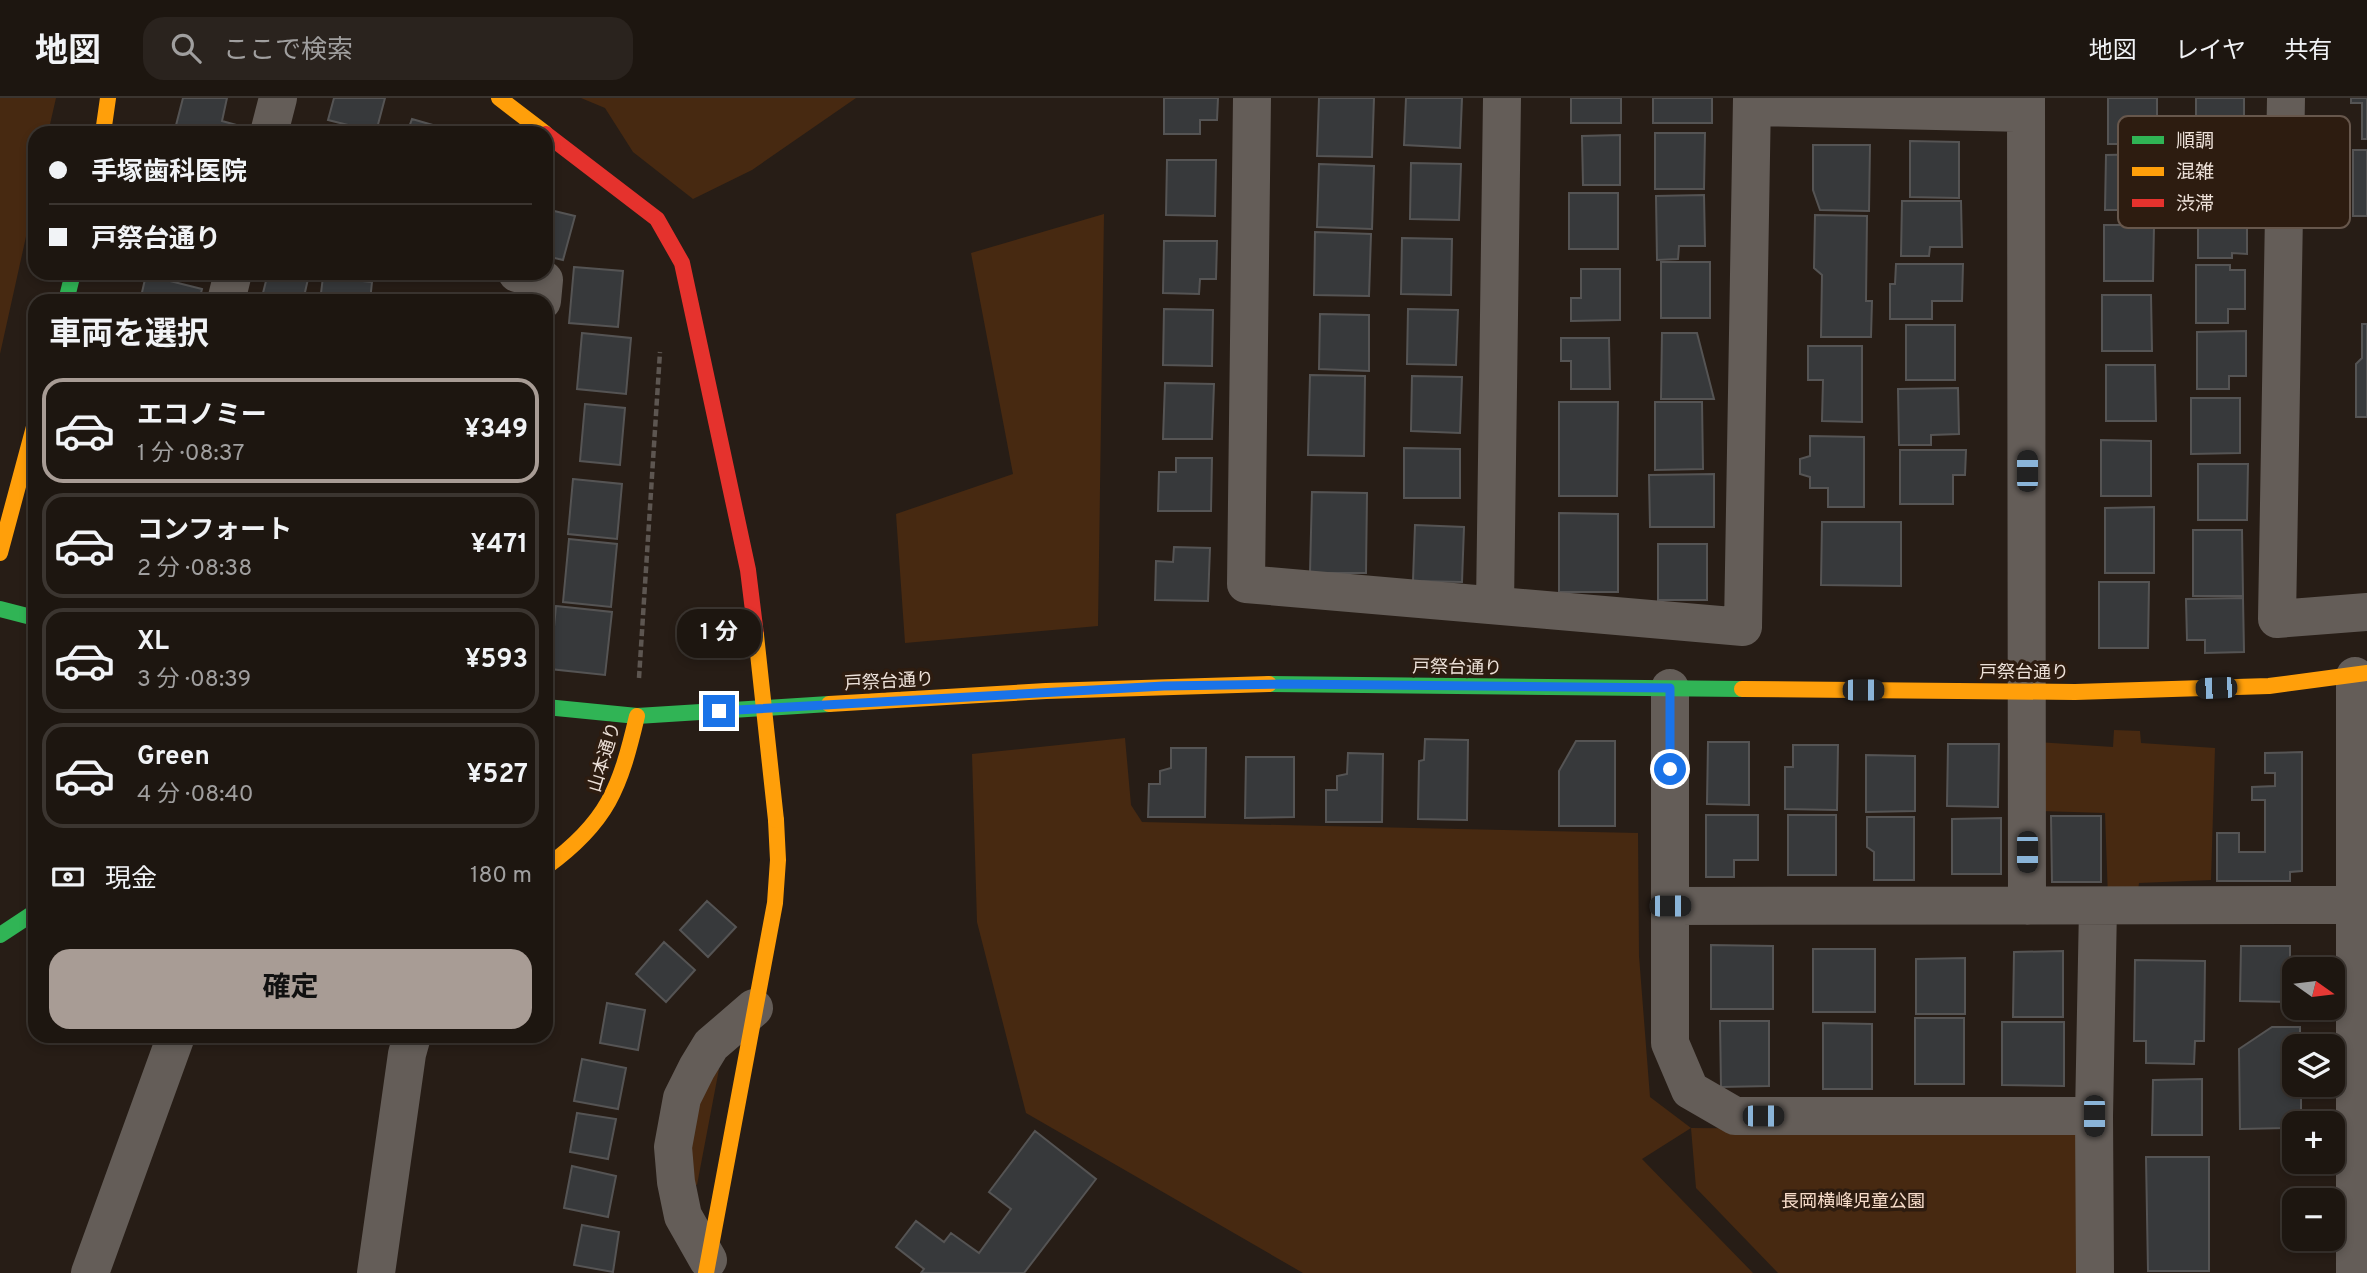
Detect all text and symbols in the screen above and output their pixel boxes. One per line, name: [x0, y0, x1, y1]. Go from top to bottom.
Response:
search box: [143, 17, 633, 80]
icon: search: [167, 29, 205, 67]
text: 地図: [35, 32, 101, 74]
text: ここで検索: [223, 35, 353, 68]
text: 地図: [2089, 37, 2137, 67]
text: レイヤ: [2175, 37, 2246, 67]
text: 共有: [2284, 37, 2332, 67]
legend: [2118, 116, 2350, 228]
text: 順調: [2176, 130, 2214, 154]
text: 手塚歯科医院: [91, 157, 247, 190]
text: 混雑: [2176, 161, 2214, 185]
text: 渋滞: [2176, 193, 2214, 217]
text: 戸祭台通り: [91, 224, 221, 257]
text: 車両を選択: [49, 316, 209, 356]
icon: car: [53, 399, 116, 462]
text: エコノミー: [137, 400, 267, 433]
text: ¥349: [464, 414, 528, 447]
text: 1 分 · 08:37: [137, 440, 244, 469]
car: [2017, 450, 2038, 492]
icon: car: [53, 514, 116, 577]
text: コンフォート: [137, 515, 292, 548]
text: ¥471: [471, 529, 528, 562]
text: 2 分 · 08:38: [137, 555, 252, 584]
callout: 1 分: [677, 610, 761, 658]
text: 1 分: [700, 619, 738, 648]
text: XL: [137, 626, 169, 659]
icon: car: [53, 629, 116, 692]
text: ¥593: [465, 644, 528, 677]
street label: 戸祭台通り: [1412, 656, 1502, 681]
street label: 戸祭台通り: [1979, 662, 2069, 685]
text: 3 分 · 08:39: [137, 666, 251, 695]
street label: 戸祭台通り: [844, 669, 935, 696]
car: [2195, 677, 2238, 699]
car: [1843, 680, 1885, 701]
route end: [703, 695, 735, 727]
street label: 山本通り: [584, 720, 627, 795]
text: Green: [137, 741, 210, 774]
icon: car: [53, 744, 116, 807]
route start: [1654, 753, 1686, 785]
text: ¥527: [467, 759, 528, 792]
text: 4 分 · 08:40: [137, 781, 254, 810]
car: [2017, 831, 2038, 873]
icon: cash: [49, 858, 87, 896]
text: 180 m: [470, 862, 532, 891]
text: 現金: [105, 864, 157, 897]
car: [1650, 896, 1692, 917]
button: 確定: [49, 949, 532, 1029]
north arrow: [2282, 957, 2345, 1020]
map controls: [2282, 957, 2345, 1251]
button: layers: [2282, 1034, 2345, 1097]
car: [2084, 1095, 2105, 1137]
car: [1743, 1106, 1785, 1127]
button: +: [2282, 1111, 2345, 1174]
button: −: [2282, 1188, 2345, 1251]
park label: 長岡横峰児童公園: [1781, 1191, 1925, 1214]

